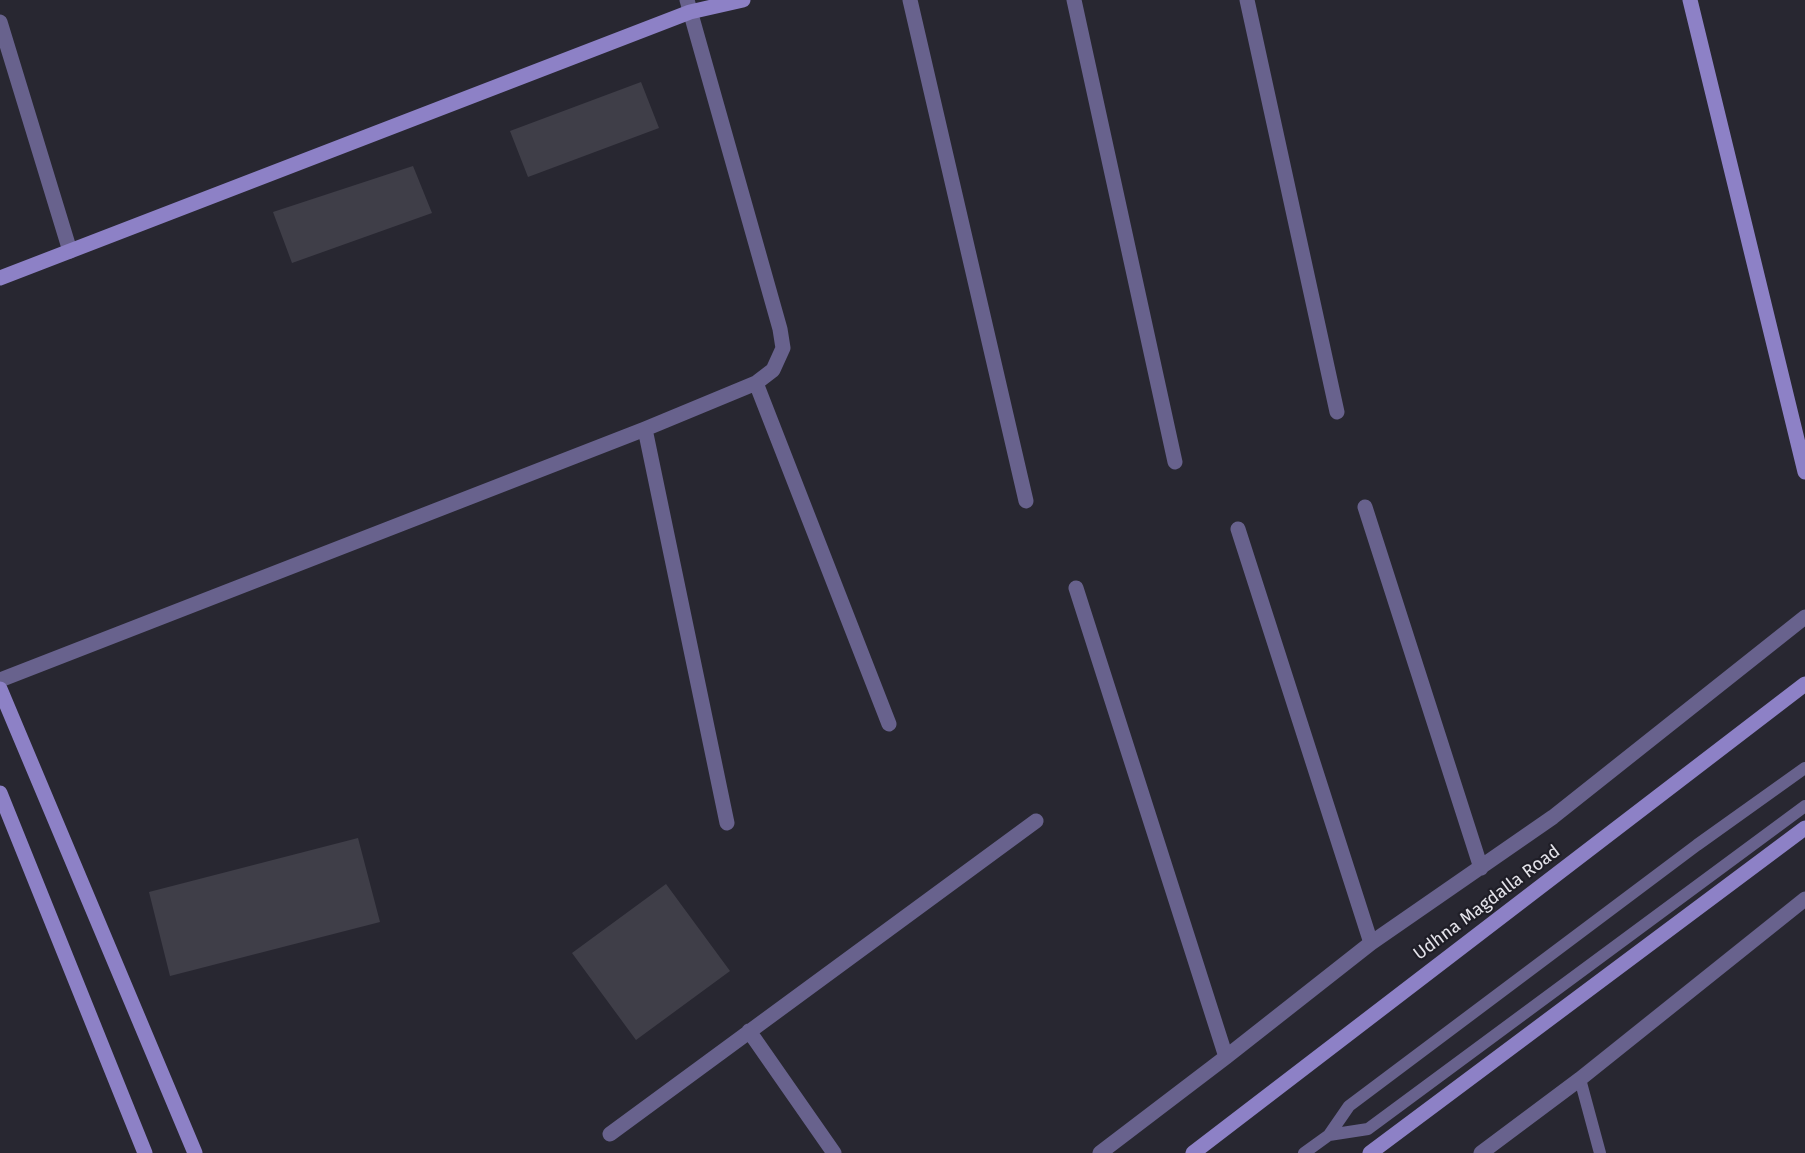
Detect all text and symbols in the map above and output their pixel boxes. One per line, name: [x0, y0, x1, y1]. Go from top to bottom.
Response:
street label: Udhna Magdalla Road: [1409, 841, 1565, 965]

